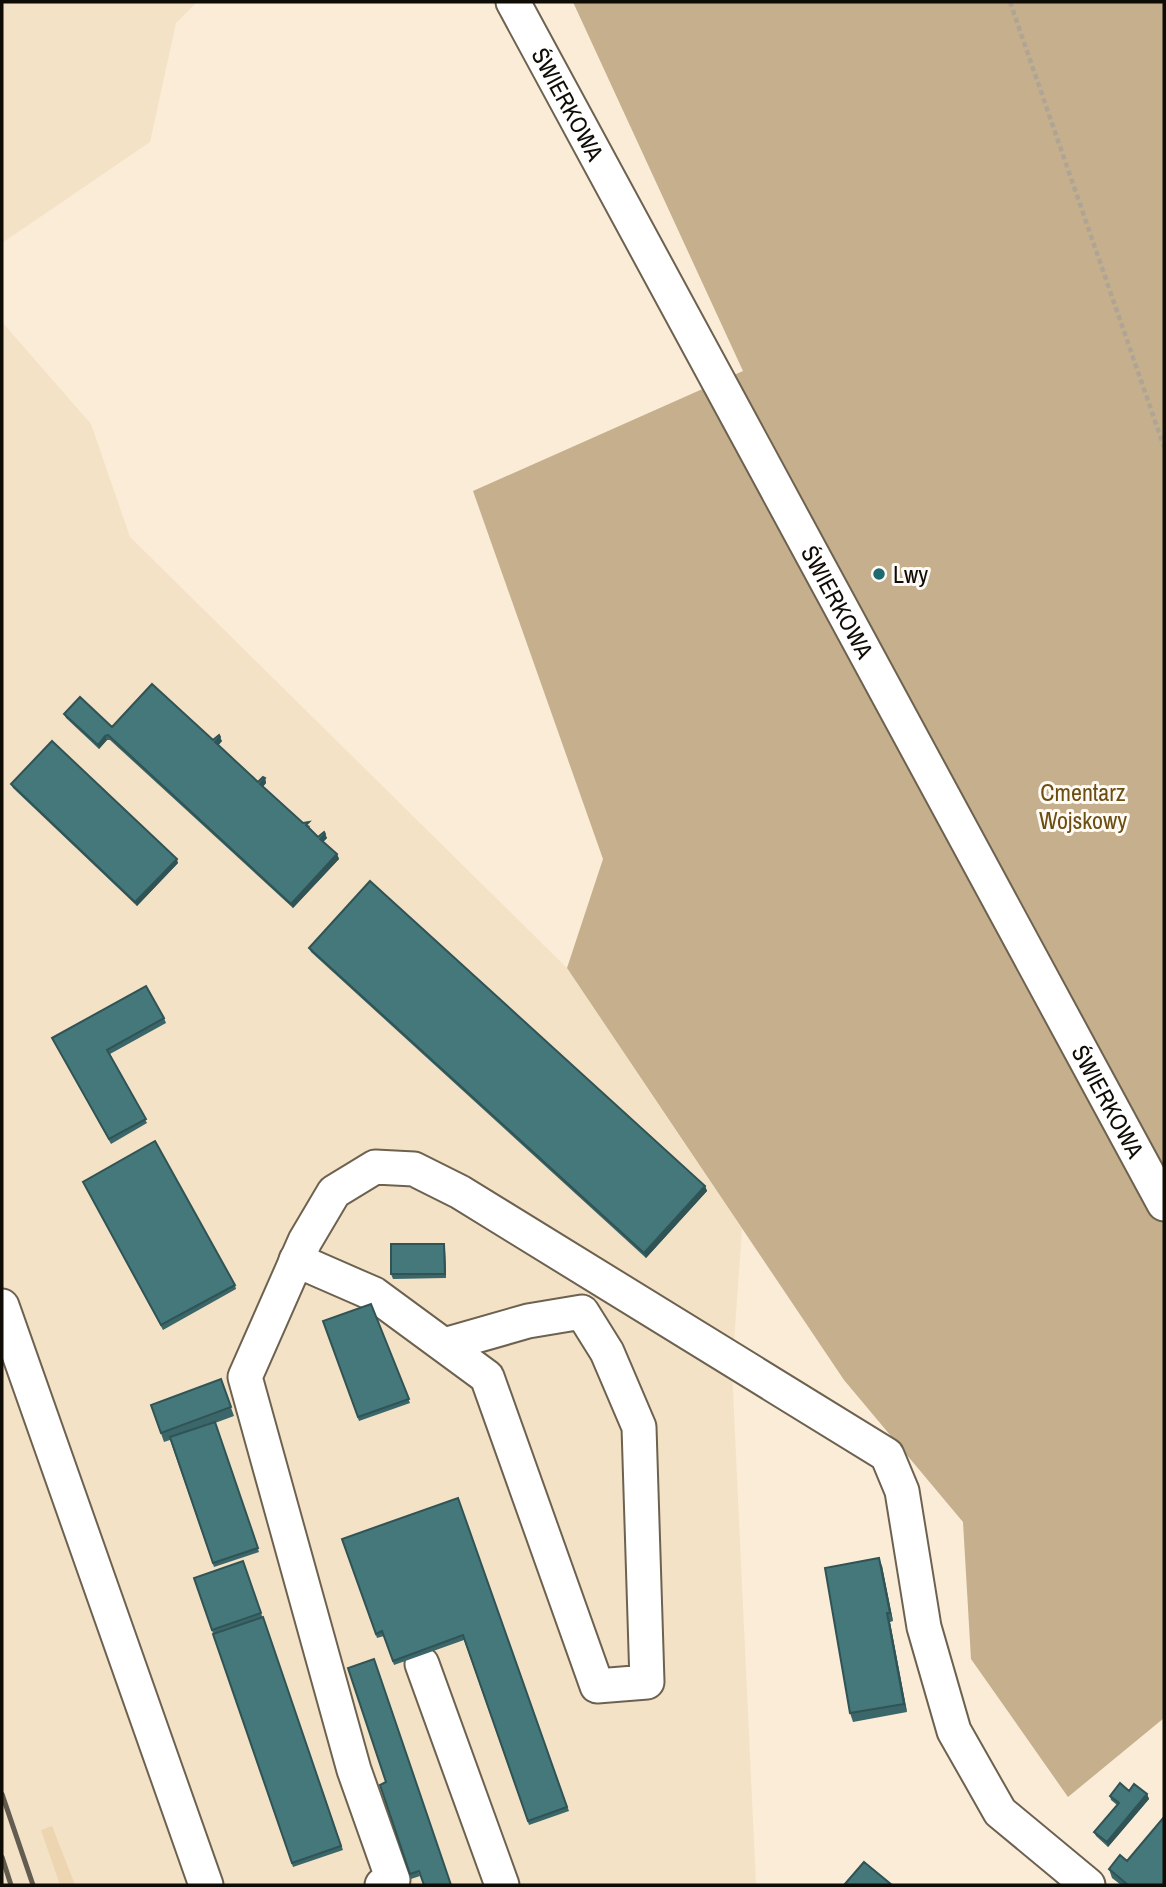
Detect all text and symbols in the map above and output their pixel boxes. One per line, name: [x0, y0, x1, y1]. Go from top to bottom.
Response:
street label: ŚWIERKOWA: [525, 42, 612, 167]
street label: ŚWIERKOWA: [794, 540, 882, 665]
place label: Lwy: [893, 558, 928, 590]
marker: Lwy: [871, 566, 887, 582]
park label: Cmentarz Wojskowy: [1039, 776, 1127, 836]
street label: ŚWIERKOWA: [1065, 1039, 1152, 1164]

